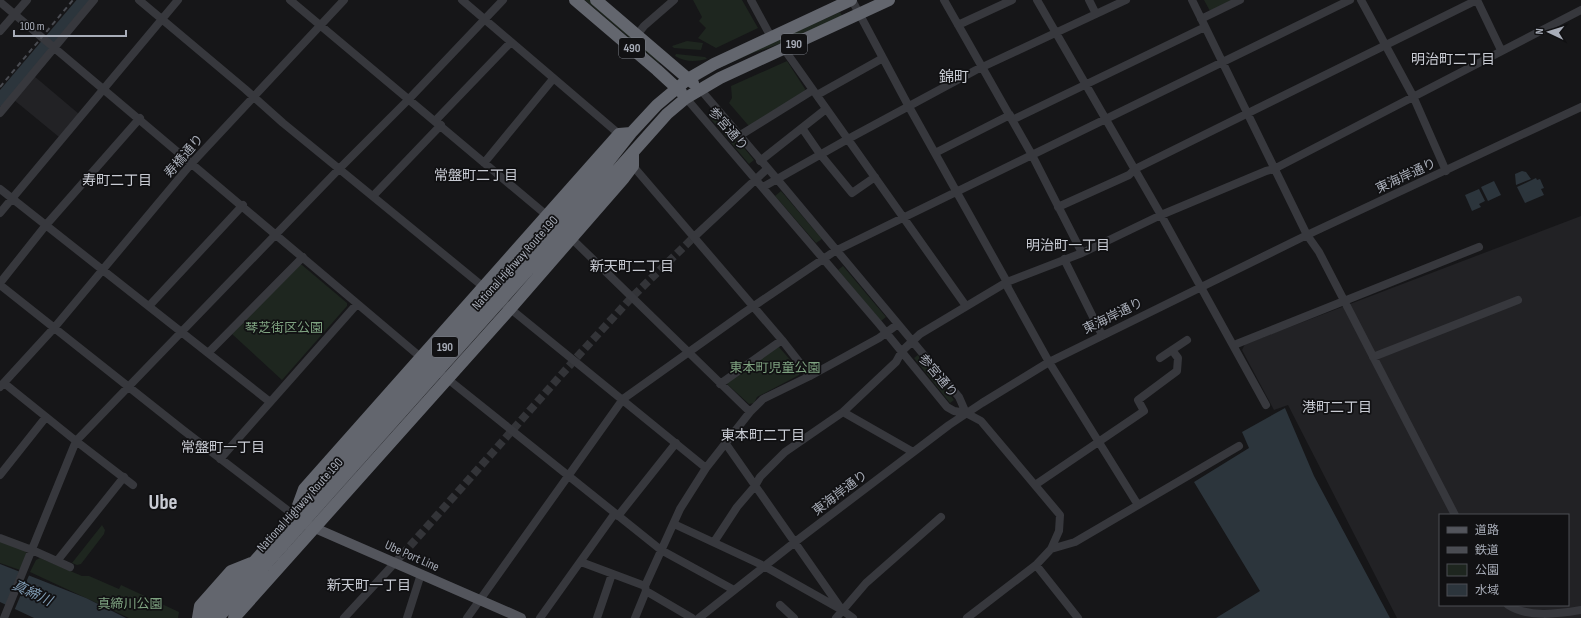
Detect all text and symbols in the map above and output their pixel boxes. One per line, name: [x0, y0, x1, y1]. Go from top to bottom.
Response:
scale bar: [14, 12, 126, 38]
north arrow: [1529, 12, 1569, 52]
text: 100 m: [20, 19, 45, 34]
text: N: [1533, 28, 1546, 35]
road number: 190: [781, 34, 807, 54]
road number: 490: [619, 38, 645, 58]
district label: 明治町二丁目: [1411, 51, 1495, 68]
district label: 錦町: [939, 68, 969, 87]
street label: 参宮通り: [705, 104, 751, 154]
street label: 寿橋通り: [161, 131, 207, 181]
street label: 東海岸通り: [1373, 155, 1439, 197]
district label: 常盤町二丁目: [434, 167, 518, 184]
district label: 寿町二丁目: [82, 172, 152, 189]
street label: National Highway Route 190: [468, 212, 562, 313]
district label: 明治町一丁目: [1026, 237, 1110, 254]
district label: 新天町二丁目: [590, 258, 674, 275]
street label: 東海岸通り: [1080, 295, 1146, 337]
park label: 琴芝街区公園: [245, 320, 323, 336]
road number: 190: [432, 337, 458, 357]
street label: 参宮通り: [915, 351, 961, 401]
park label: 東本町児童公園: [729, 360, 821, 376]
district label: 港町二丁目: [1302, 399, 1372, 416]
district label: 東本町二丁目: [721, 427, 805, 444]
district label: 常盤町一丁目: [181, 439, 265, 456]
street label: National Highway Route 190: [253, 454, 347, 555]
street label: 東海岸通り: [809, 467, 871, 519]
district label: Ube: [148, 490, 178, 515]
legend: [1439, 514, 1569, 606]
text: 道路: [1475, 523, 1499, 538]
street label: Ube Port Line: [382, 537, 442, 575]
text: 鉄道: [1475, 543, 1499, 558]
text: 公園: [1475, 563, 1499, 578]
water label: 真締川: [9, 576, 56, 610]
district label: 新天町一丁目: [327, 577, 411, 594]
text: 水域: [1475, 583, 1499, 598]
park label: 真締川公園: [97, 596, 163, 612]

